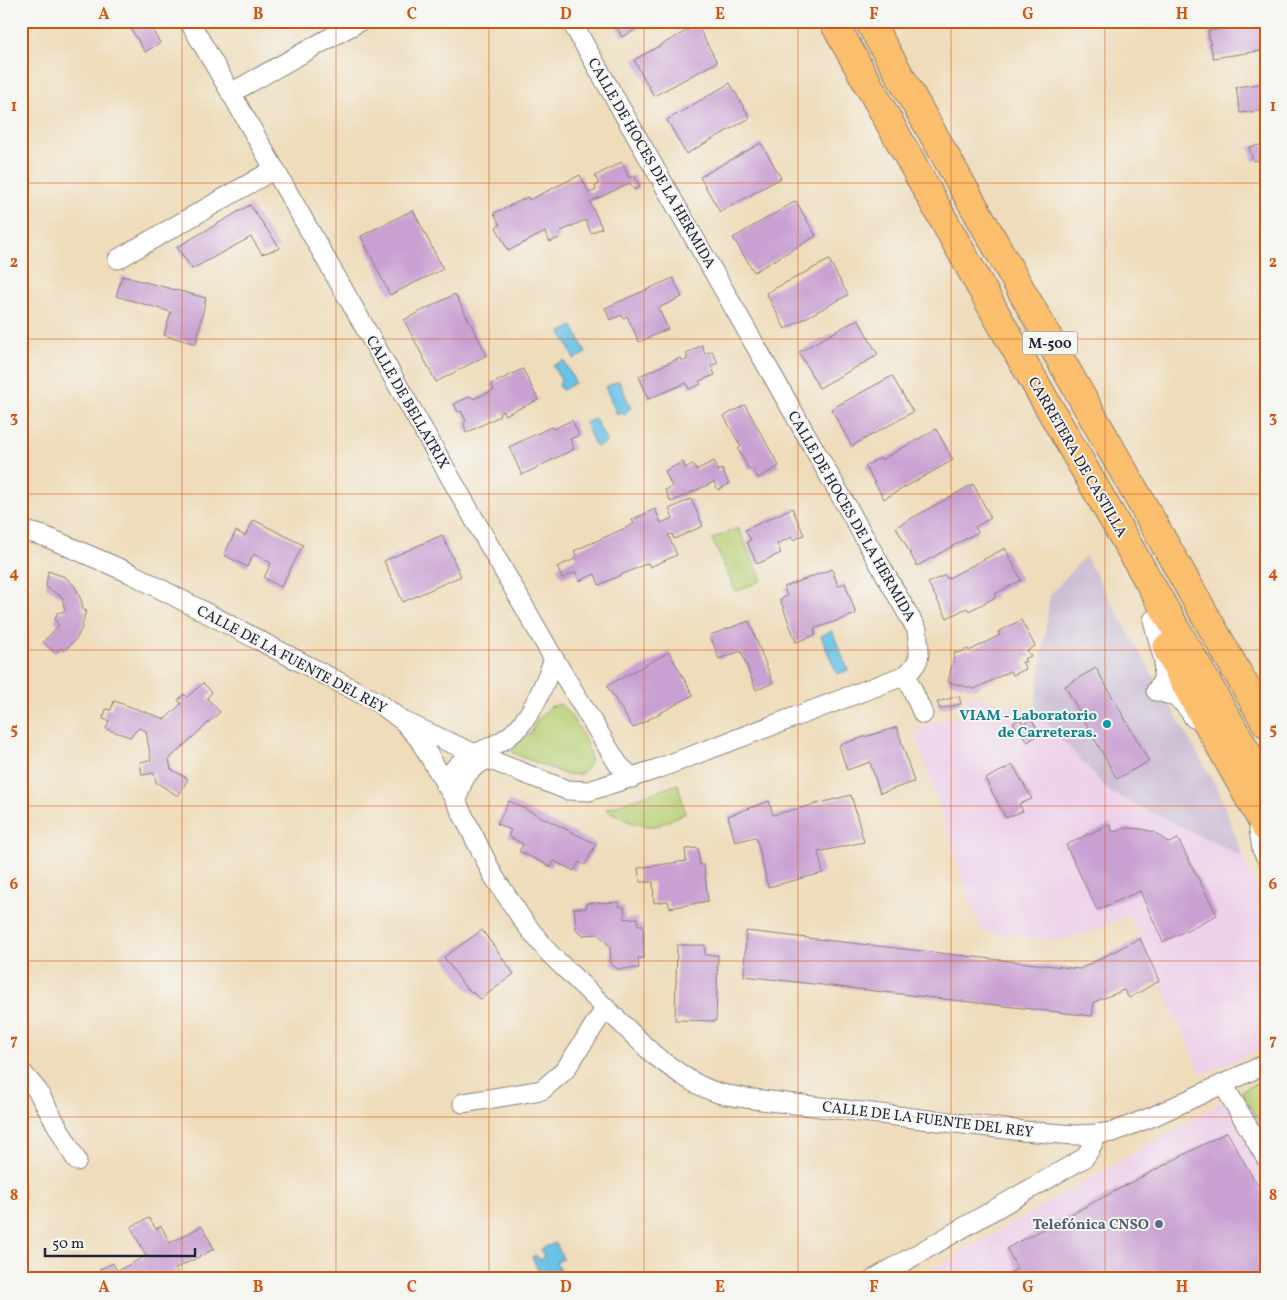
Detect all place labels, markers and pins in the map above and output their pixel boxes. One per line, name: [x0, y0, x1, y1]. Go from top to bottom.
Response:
place label: VIAM - Laboratorio de Carreteras.: [959, 706, 1097, 744]
marker: VIAM - Laboratorio de Carreteras.: [1101, 718, 1113, 730]
place label: Telefónica CNSO: [1032, 1215, 1149, 1236]
marker: Telefónica CNSO: [1153, 1218, 1165, 1230]

